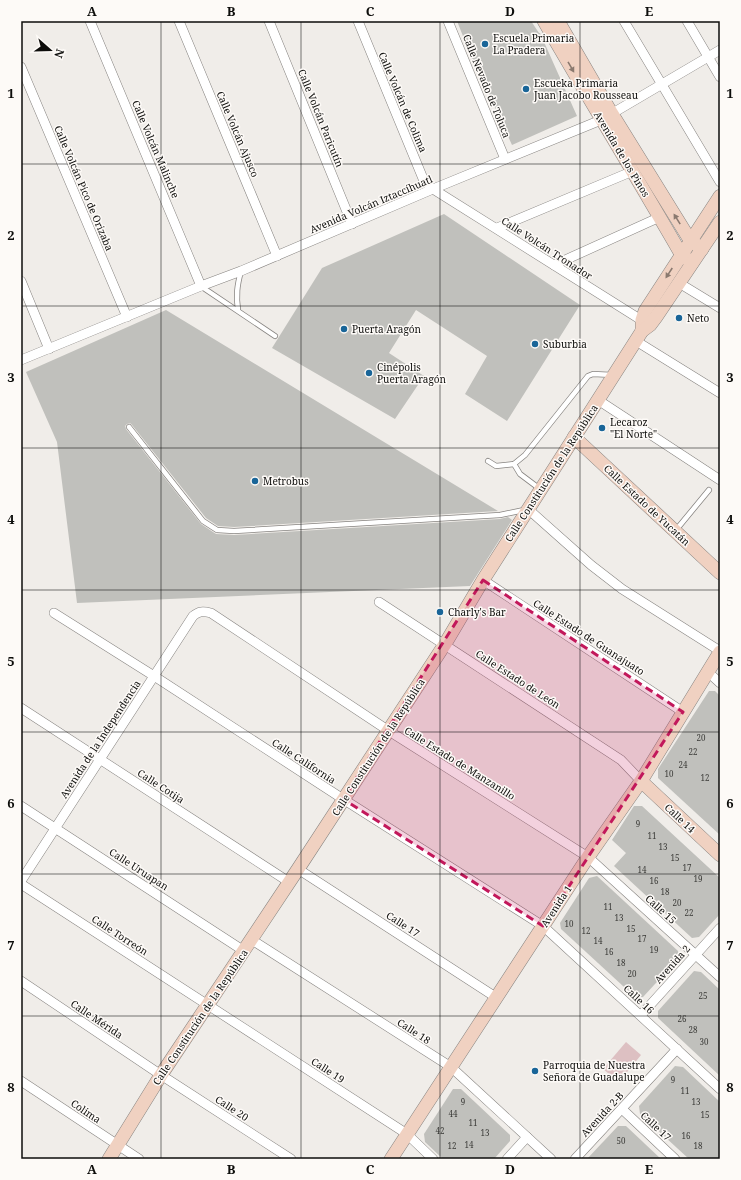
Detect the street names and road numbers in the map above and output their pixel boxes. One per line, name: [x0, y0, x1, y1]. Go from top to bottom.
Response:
street label: Calle Nevado de Toluca: [460, 32, 514, 140]
street label: Calle Volcán de Colima: [375, 50, 431, 155]
street label: Calle Volcán Paricutín: [295, 67, 347, 170]
street label: Calle Volcán Ajusco: [214, 89, 263, 179]
street label: Calle Volcán Malinche: [129, 98, 183, 200]
street label: Avenida de los Pinos: [591, 109, 653, 200]
street label: Calle Volcán Pico de Orizaba: [51, 123, 117, 253]
street label: Avenida Volcán Iztaccíhuatl: [307, 172, 435, 236]
street label: Calle Volcán Tronador: [499, 213, 595, 283]
street label: Calle Constitución de la República: [501, 401, 601, 544]
street label: Calle Estado de Yucatán: [601, 461, 694, 549]
street label: Calle Estado de Guanajuato: [531, 596, 647, 678]
street label: Calle Estado de León: [473, 646, 563, 712]
street label: Calle Constitución de la República: [328, 675, 428, 818]
street label: Avenida de la Independencia: [56, 677, 144, 801]
street label: Calle Estado de Manzanillo: [402, 723, 518, 803]
street label: Calle California: [269, 735, 339, 787]
street label: Calle Cotija: [135, 766, 187, 807]
street label: Calle 14: [662, 800, 699, 836]
street label: Calle Uruapan: [107, 845, 172, 894]
street label: Avenida 1: [537, 882, 575, 930]
street label: Calle 15: [643, 891, 679, 927]
street label: Calle 17: [384, 908, 423, 940]
street label: Calle Torreón: [89, 912, 151, 959]
street label: Avenida 2: [651, 942, 693, 986]
street label: Calle Constitución de la República: [149, 946, 251, 1088]
street label: Calle 16: [621, 981, 658, 1017]
street label: Calle Mérida: [68, 996, 126, 1042]
street label: Calle 18: [395, 1015, 434, 1047]
street label: Calle 19: [309, 1054, 347, 1086]
street label: Avenida 2-B: [577, 1088, 627, 1140]
street label: Calle 20: [213, 1092, 252, 1124]
street label: Colima: [68, 1096, 104, 1126]
street label: Calle 17: [638, 1108, 675, 1144]

